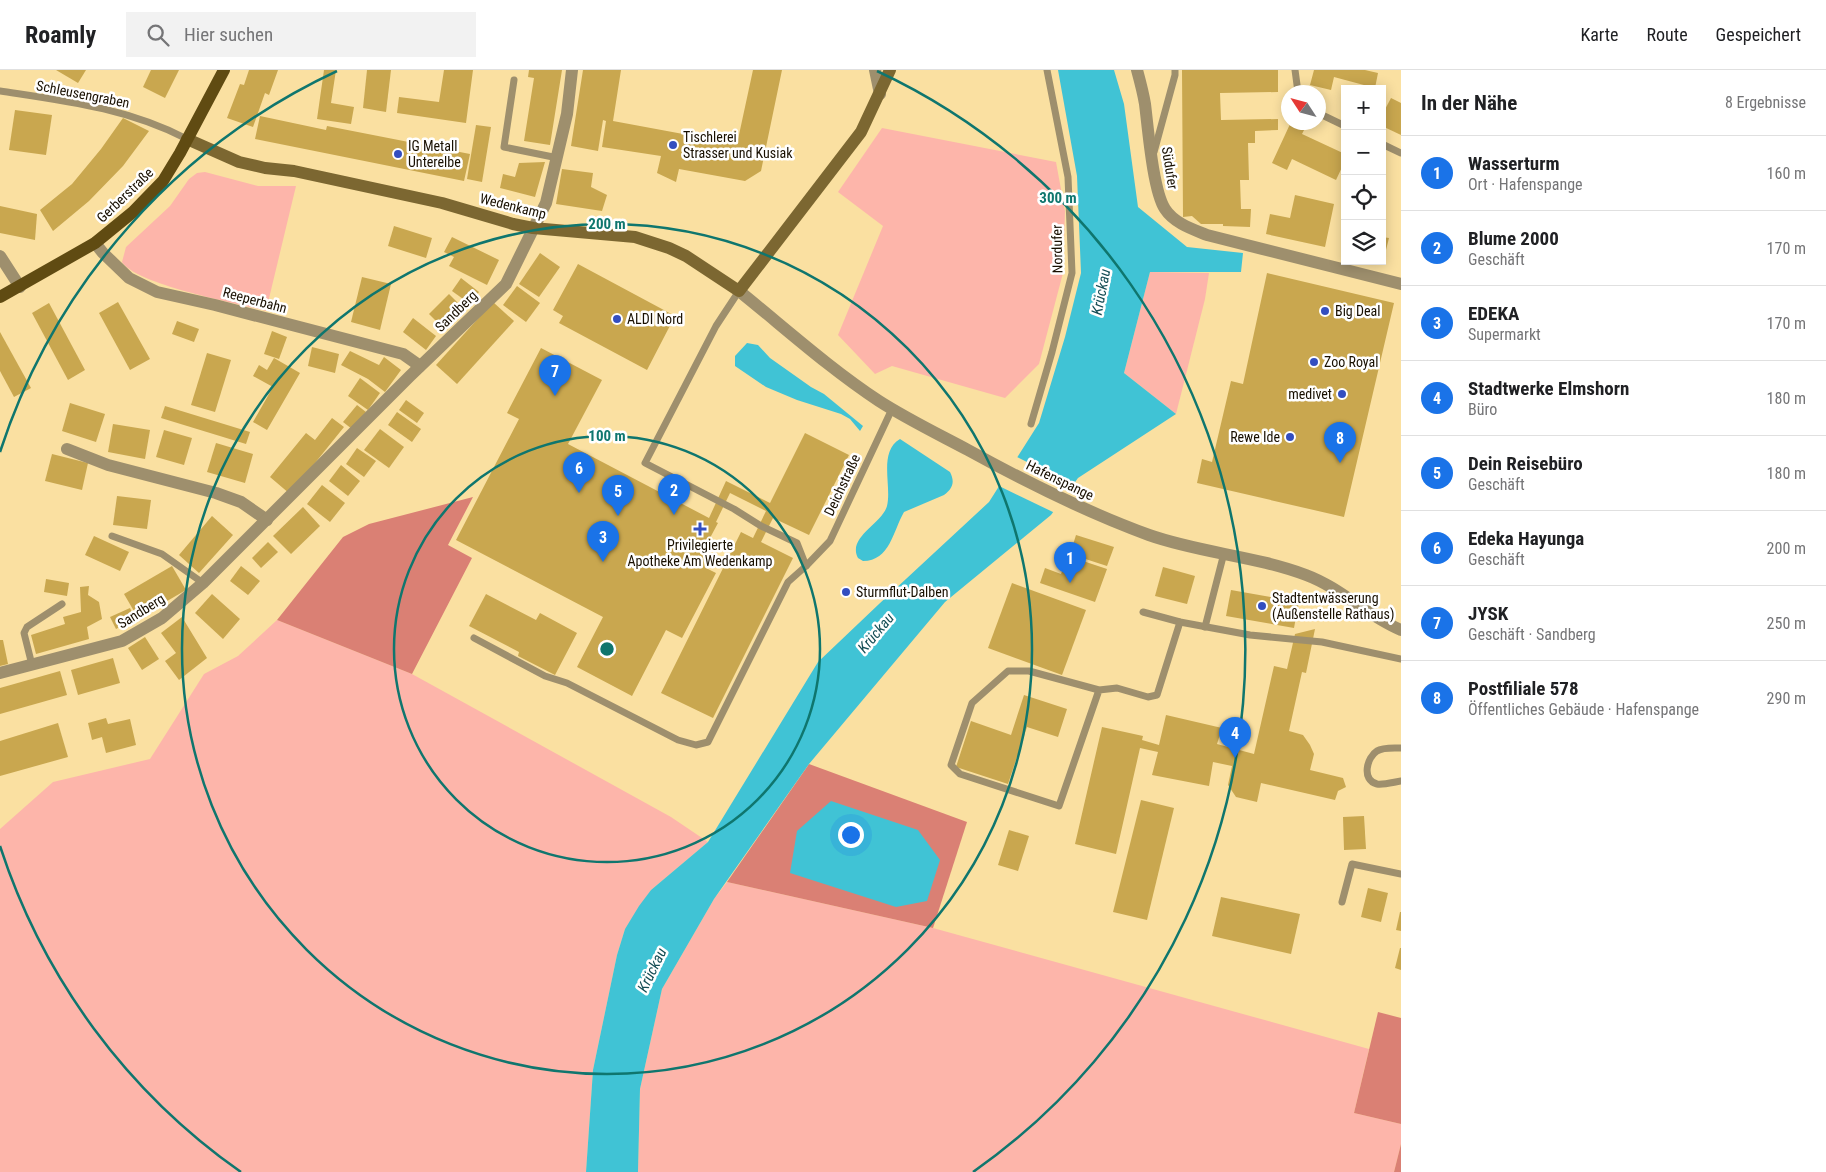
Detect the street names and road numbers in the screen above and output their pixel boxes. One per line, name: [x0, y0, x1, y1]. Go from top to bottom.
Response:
street label: Schleusengraben: [35, 77, 131, 111]
street label: Südufer: [1159, 146, 1181, 190]
street label: Gerberstraße: [94, 164, 157, 226]
street label: Wedenkamp: [478, 190, 548, 222]
street label: Nordufer: [1049, 225, 1065, 273]
street label: Reeperbahn: [221, 284, 289, 316]
street label: Sandberg: [432, 287, 480, 335]
street label: Deichstraße: [821, 451, 863, 518]
street label: Hafenspange: [1024, 457, 1097, 503]
street label: Sandberg: [115, 590, 167, 632]

